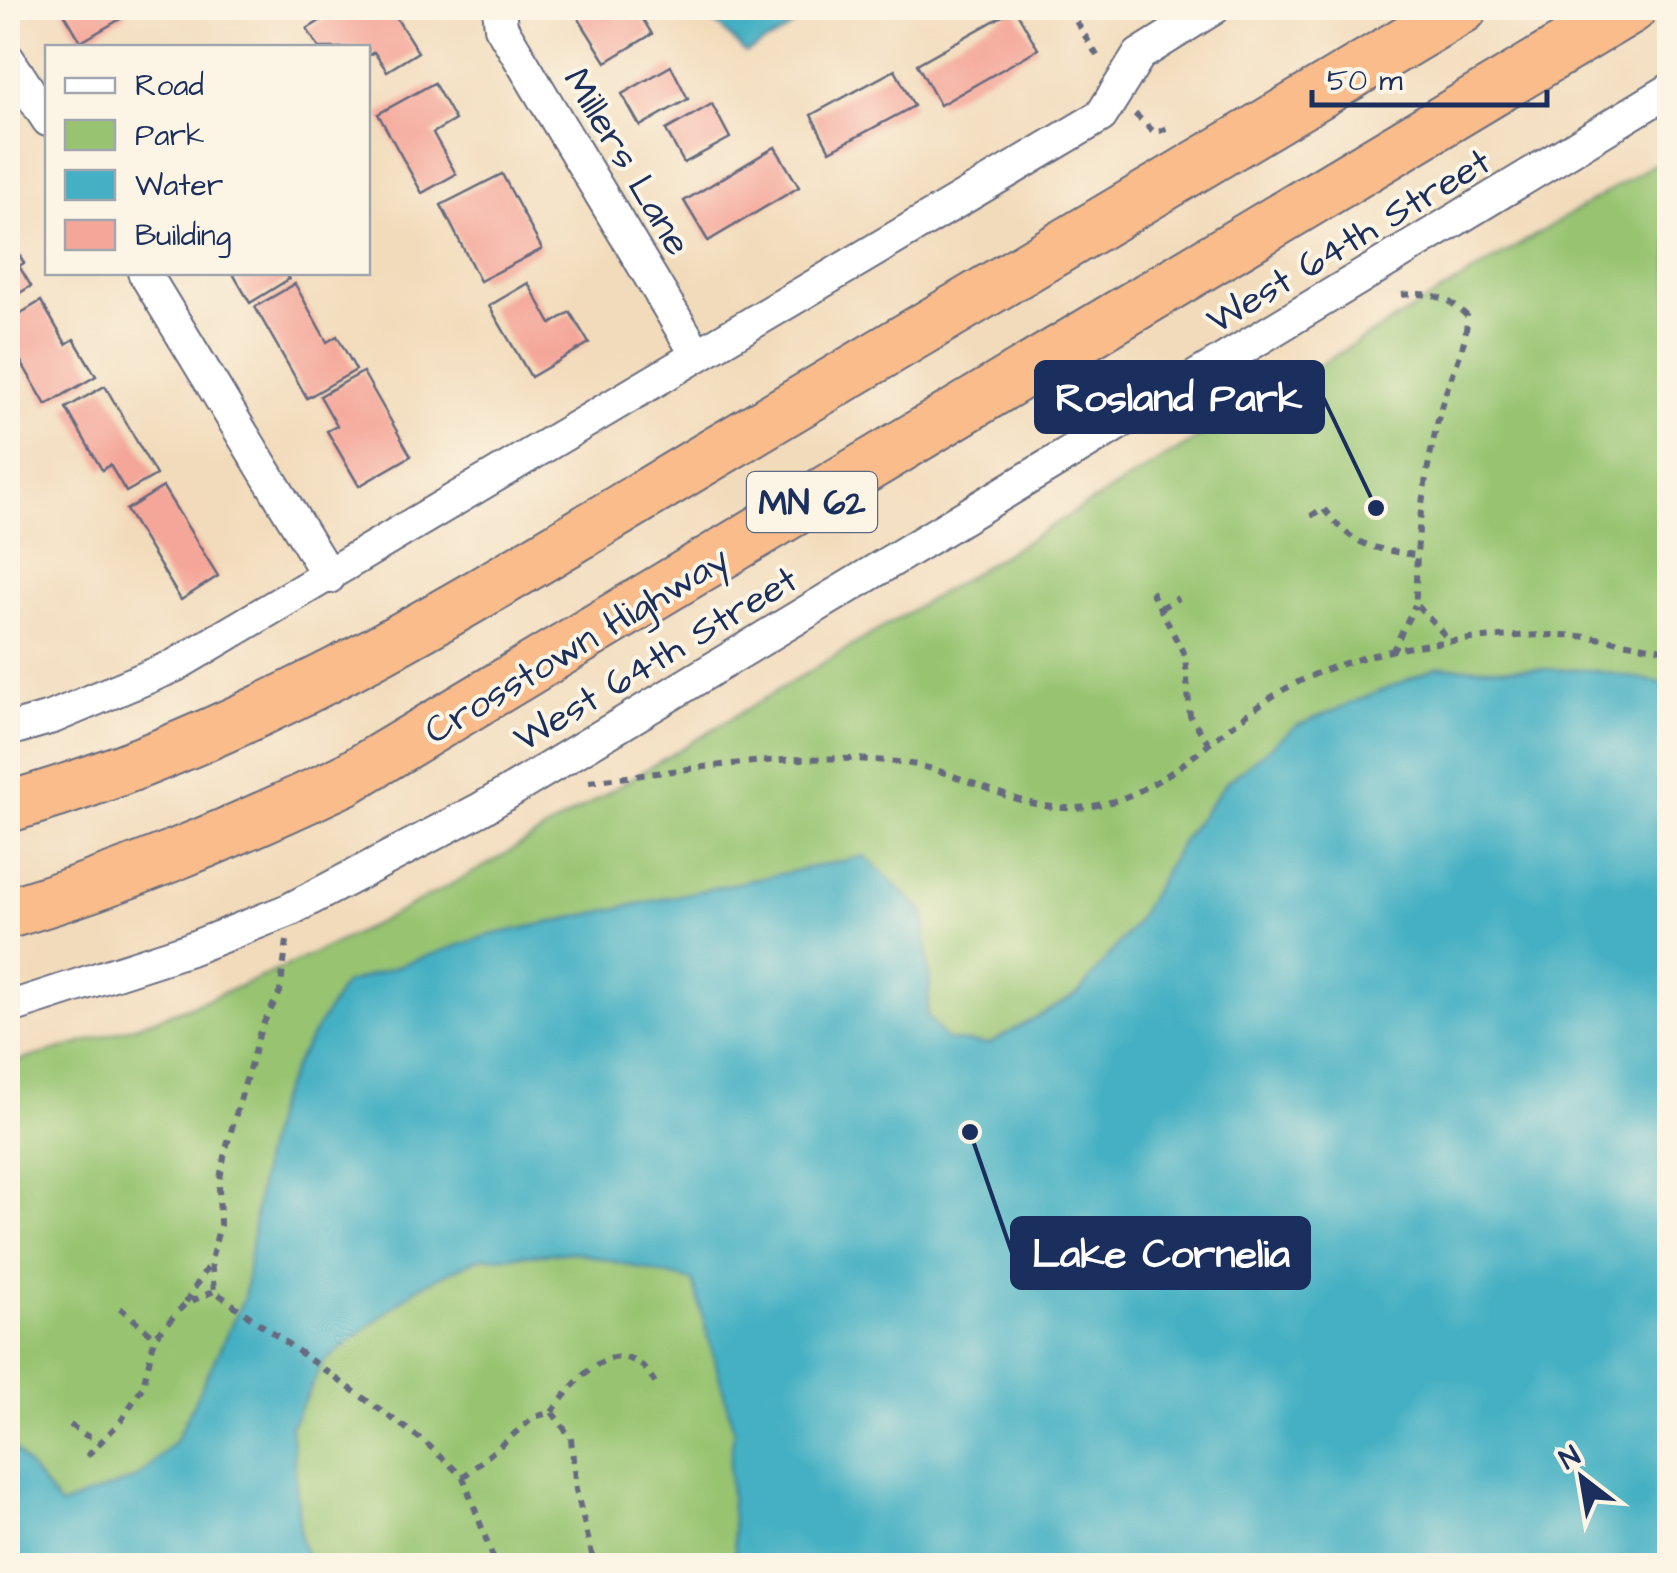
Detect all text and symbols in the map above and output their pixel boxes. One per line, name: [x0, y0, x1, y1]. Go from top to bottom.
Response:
legend: [45, 45, 370, 275]
scale bar: [1312, 45, 1547, 107]
street label: Millers Lane: [550, 59, 703, 265]
text: 50 m: [1327, 60, 1403, 102]
text: Road: [135, 65, 204, 107]
text: Park: [135, 115, 204, 157]
street label: West 64th Street: [1198, 136, 1501, 347]
text: Water: [135, 165, 223, 207]
text: Building: [135, 215, 231, 258]
callout: Rosland Park: [1036, 362, 1323, 432]
text: Rosland Park: [1056, 372, 1303, 427]
road number: MN 62: [747, 472, 877, 532]
street label: Crosstown Highway: [415, 534, 740, 758]
street label: West 64th Street: [505, 554, 808, 765]
callout: Lake Cornelia: [1012, 1218, 1309, 1288]
text: Lake Cornelia: [1032, 1228, 1290, 1283]
north arrow: [1532, 1428, 1632, 1528]
text: N: [1552, 1436, 1588, 1479]

